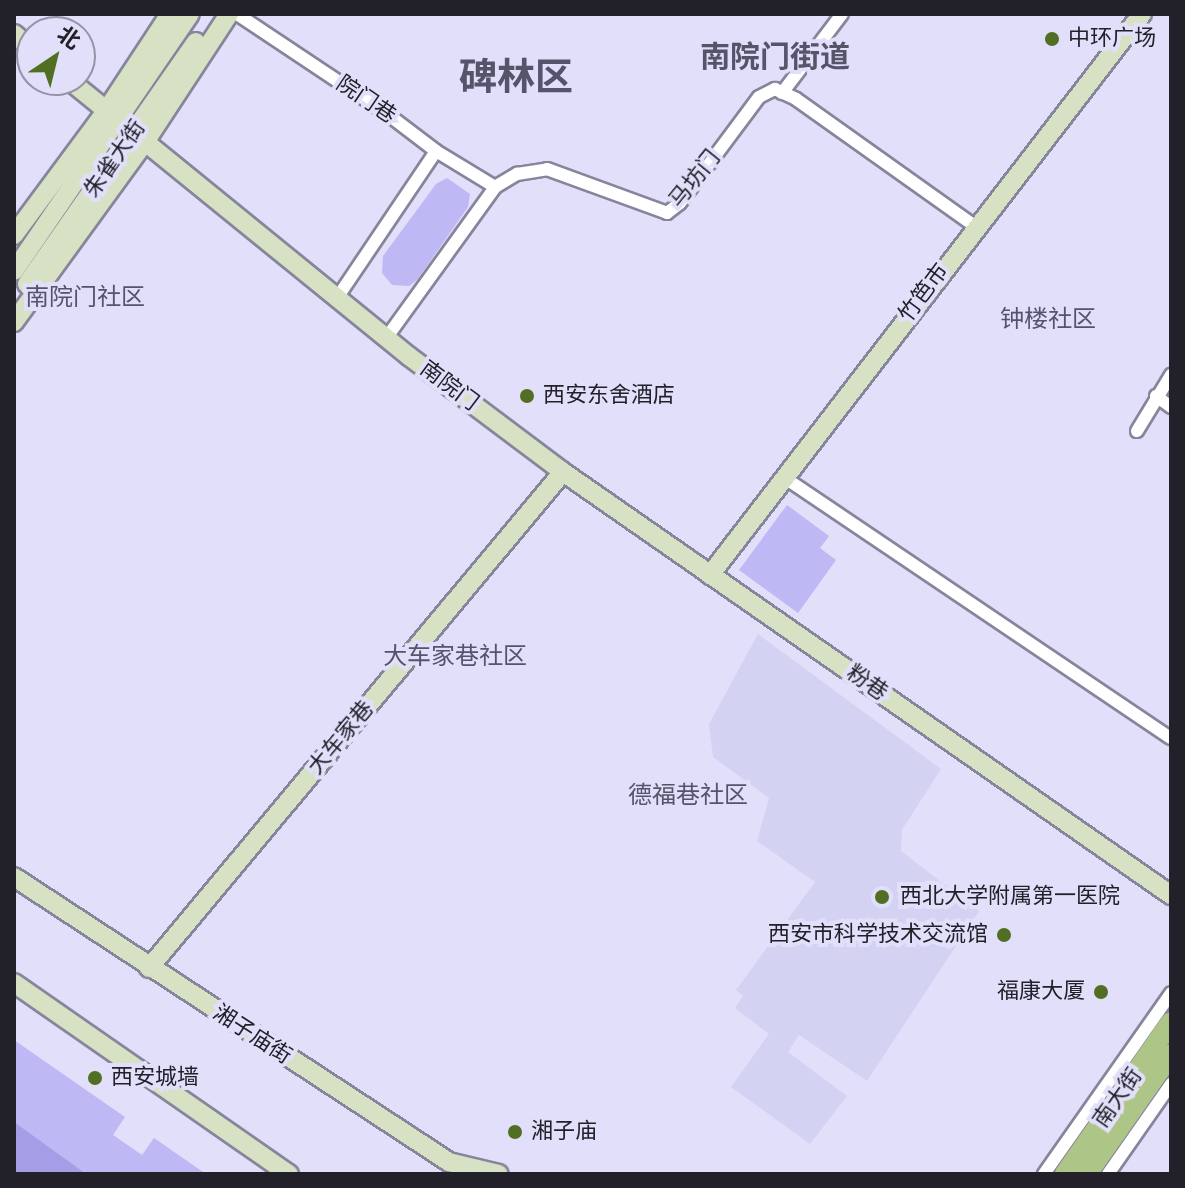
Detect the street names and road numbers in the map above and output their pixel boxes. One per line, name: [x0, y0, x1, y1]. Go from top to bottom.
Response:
street label: 院门巷: [331, 71, 401, 129]
street label: 朱雀大街: [79, 115, 151, 203]
street label: 马坊门: [664, 145, 726, 213]
street label: 竹笆市: [894, 259, 954, 327]
street label: 南院门: [415, 356, 483, 416]
street label: 粉巷: [841, 660, 893, 706]
street label: 大车家巷: [303, 696, 379, 780]
street label: 湘子庙街: [208, 1000, 296, 1070]
street label: 南大街: [1088, 1063, 1148, 1133]

